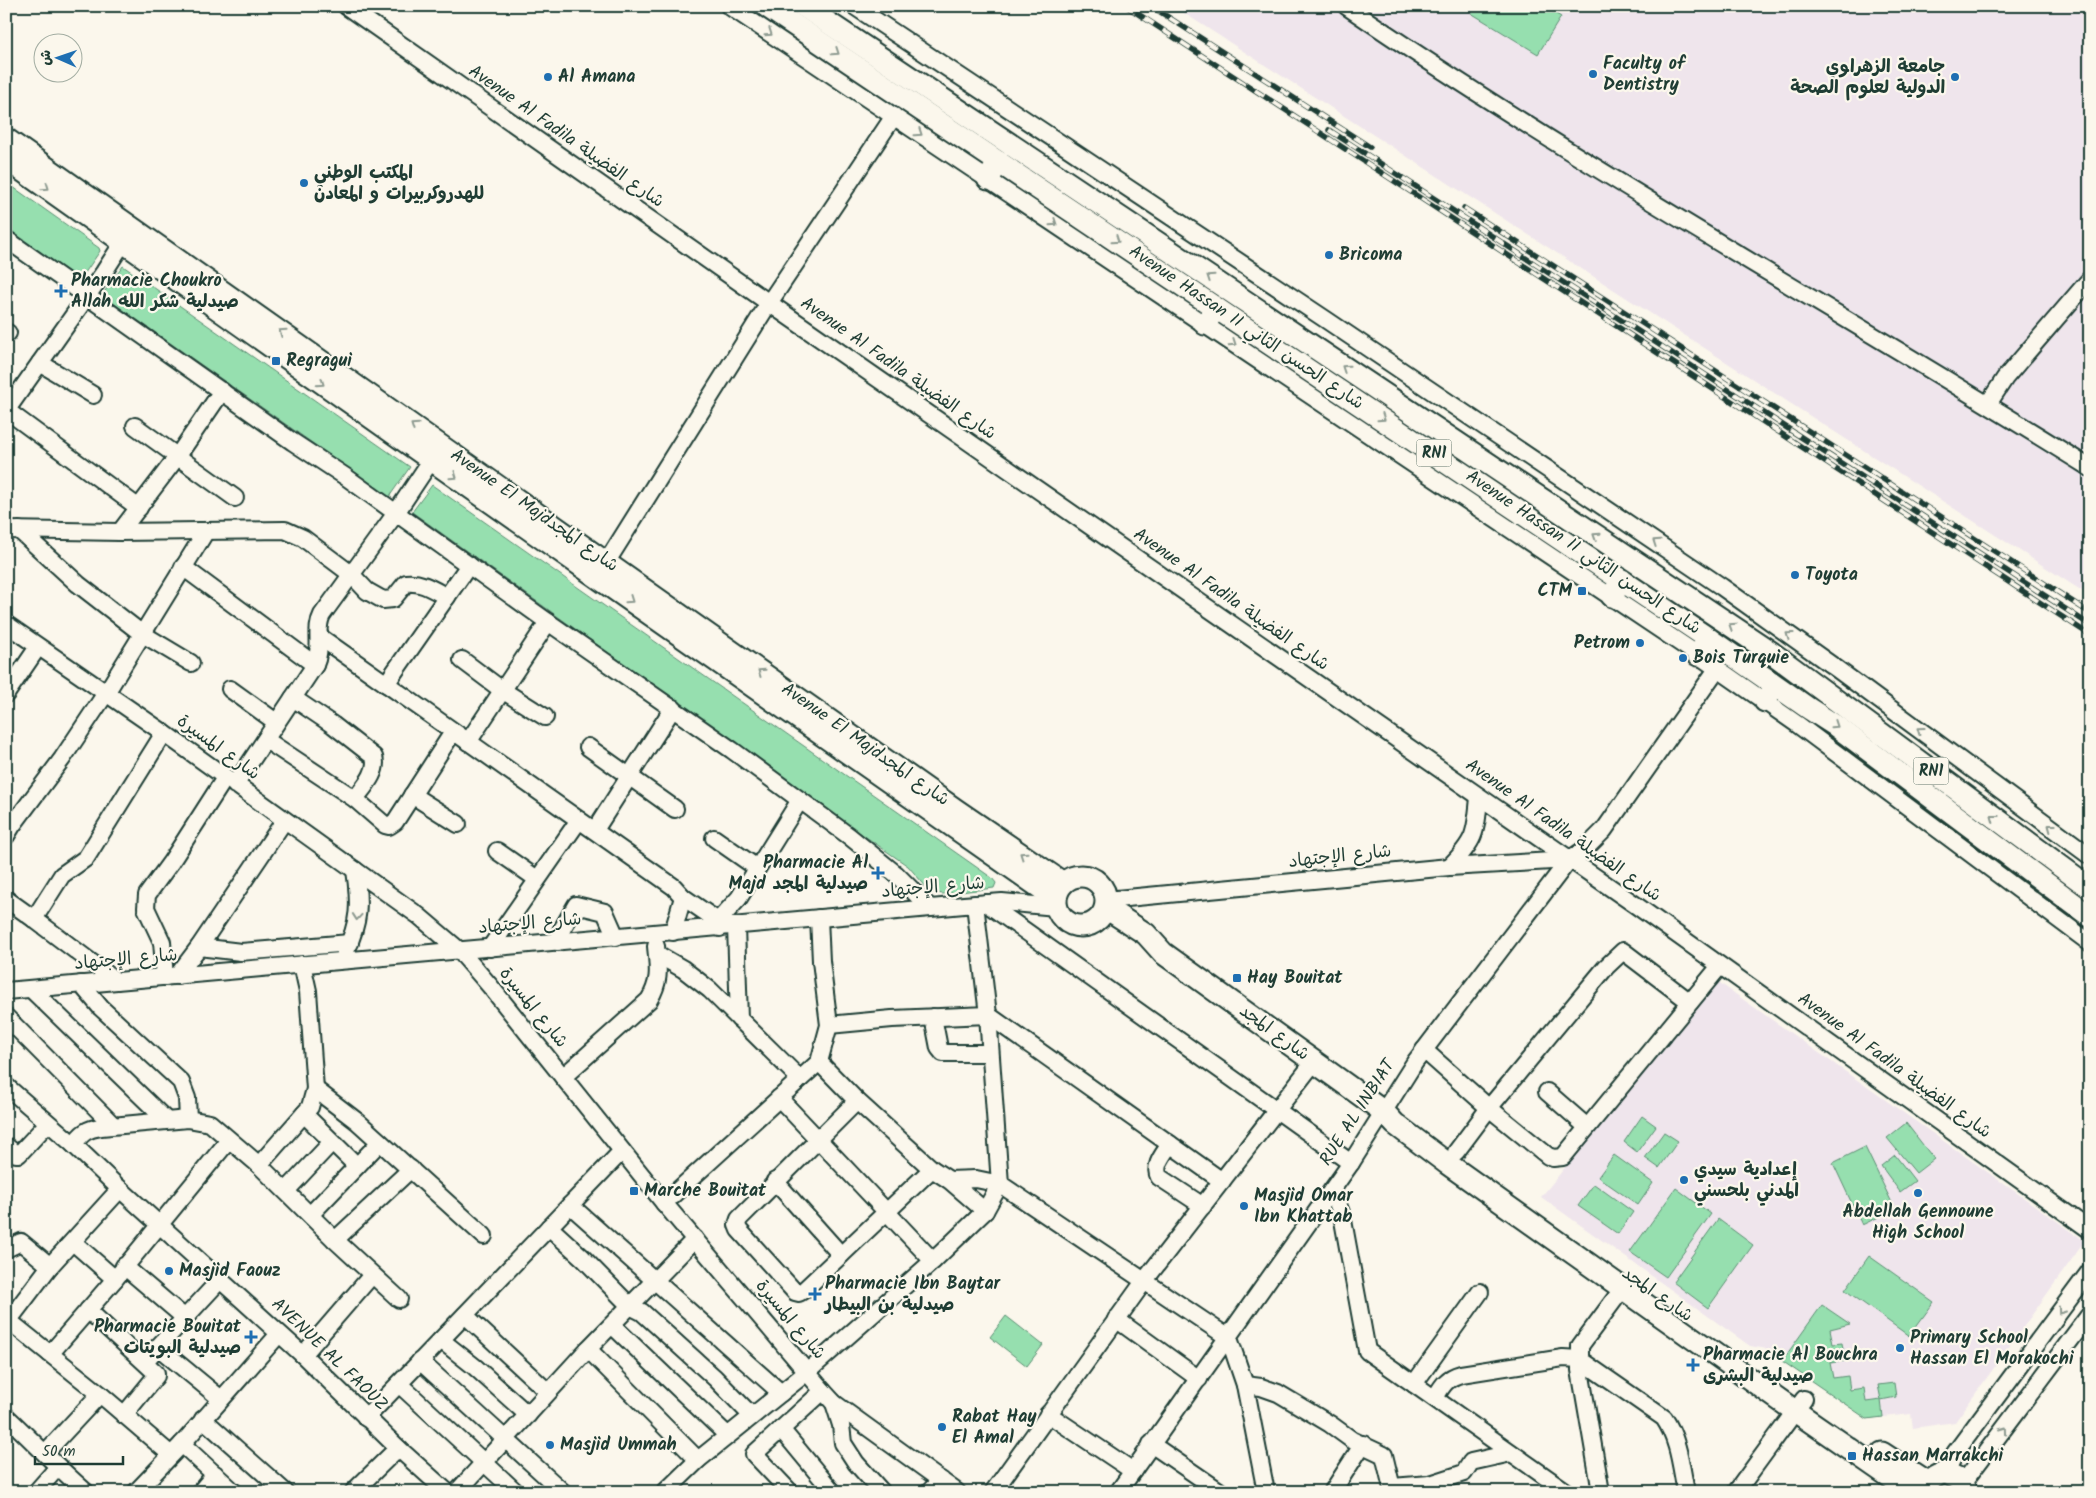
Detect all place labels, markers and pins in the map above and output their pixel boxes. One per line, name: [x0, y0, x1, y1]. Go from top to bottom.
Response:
place label: Faculty of Dentistry: [1603, 50, 1687, 100]
place label: جامعة الزهراوي الدولية لعلوم الصحة: [1790, 53, 1945, 103]
place label: Al Amana: [558, 63, 635, 92]
marker: Faculty of Dentistry: [1587, 68, 1599, 80]
marker: Al Amana: [542, 71, 554, 83]
marker: جامعة الزهراوي الدولية لعلوم الصحة: [1949, 71, 1961, 83]
place label: المكتب الوطني للهدروكربيرات و المعادن: [314, 159, 484, 209]
marker: المكتب الوطني للهدروكربيرات و المعادن: [298, 177, 310, 189]
place label: Bricoma: [1339, 241, 1402, 270]
marker: Bricoma: [1323, 249, 1335, 261]
place label: Pharmacie Choukro Allah صيدلية شكر الله: [71, 267, 239, 317]
marker: Pharmacie Choukro Allah صيدلية شكر الله: [55, 285, 67, 297]
place label: Regragui: [286, 347, 352, 376]
marker: Regragui: [270, 355, 282, 367]
place label: Toyota: [1805, 561, 1858, 590]
marker: Toyota: [1789, 569, 1801, 581]
place label: CTM: [1537, 577, 1572, 606]
marker: CTM: [1576, 585, 1588, 597]
place label: Petrom: [1574, 629, 1630, 658]
marker: Petrom: [1634, 637, 1646, 649]
place label: Bois Turquie: [1693, 644, 1789, 673]
marker: Bois Turquie: [1677, 652, 1689, 664]
place label: Pharmacie Al Majd صيدلية المجد: [728, 849, 868, 899]
marker: Pharmacie Al Majd صيدلية المجد: [872, 867, 884, 879]
place label: Hay Bouitat: [1247, 964, 1343, 993]
marker: Hay Bouitat: [1231, 972, 1243, 984]
place label: إعدادية سيدي المدني بلحسني: [1694, 1156, 1799, 1206]
marker: إعدادية سيدي المدني بلحسني: [1678, 1174, 1690, 1186]
place label: Marche Bouitat: [644, 1177, 767, 1206]
place label: Masjid Omar Ibn Khattab: [1254, 1182, 1354, 1232]
marker: Marche Bouitat: [628, 1185, 640, 1197]
marker: Abdellah Gennoune High School: [1912, 1187, 1924, 1199]
place label: Abdellah Gennoune High School: [1842, 1198, 1994, 1248]
marker: Masjid Omar Ibn Khattab: [1238, 1200, 1250, 1212]
place label: Masjid Faouz: [179, 1257, 281, 1286]
marker: Masjid Faouz: [163, 1265, 175, 1277]
place label: Pharmacie Ibn Baytar صيدلية بن البيطار: [823, 1270, 1002, 1320]
marker: Pharmacie Ibn Baytar صيدلية بن البيطار: [809, 1288, 821, 1300]
place label: Pharmacie Bouitat صيدلية البويتات: [94, 1313, 242, 1363]
place label: Primary School Hassan El Morakochi: [1910, 1324, 2074, 1374]
marker: Pharmacie Bouitat صيدلية البويتات: [245, 1331, 257, 1343]
place label: Pharmacie Al Bouchra صيدلية البشرى: [1703, 1341, 1878, 1391]
marker: Primary School Hassan El Morakochi: [1894, 1342, 1906, 1354]
marker: Pharmacie Al Bouchra صيدلية البشرى: [1687, 1359, 1699, 1371]
place label: Rabat Hay El Amal: [952, 1403, 1037, 1453]
marker: Rabat Hay El Amal: [936, 1421, 948, 1433]
place label: Masjid Ummah: [560, 1431, 677, 1460]
marker: Masjid Ummah: [544, 1439, 556, 1451]
place label: Hassan Marrakchi: [1862, 1442, 2004, 1471]
marker: Hassan Marrakchi: [1846, 1450, 1858, 1462]

